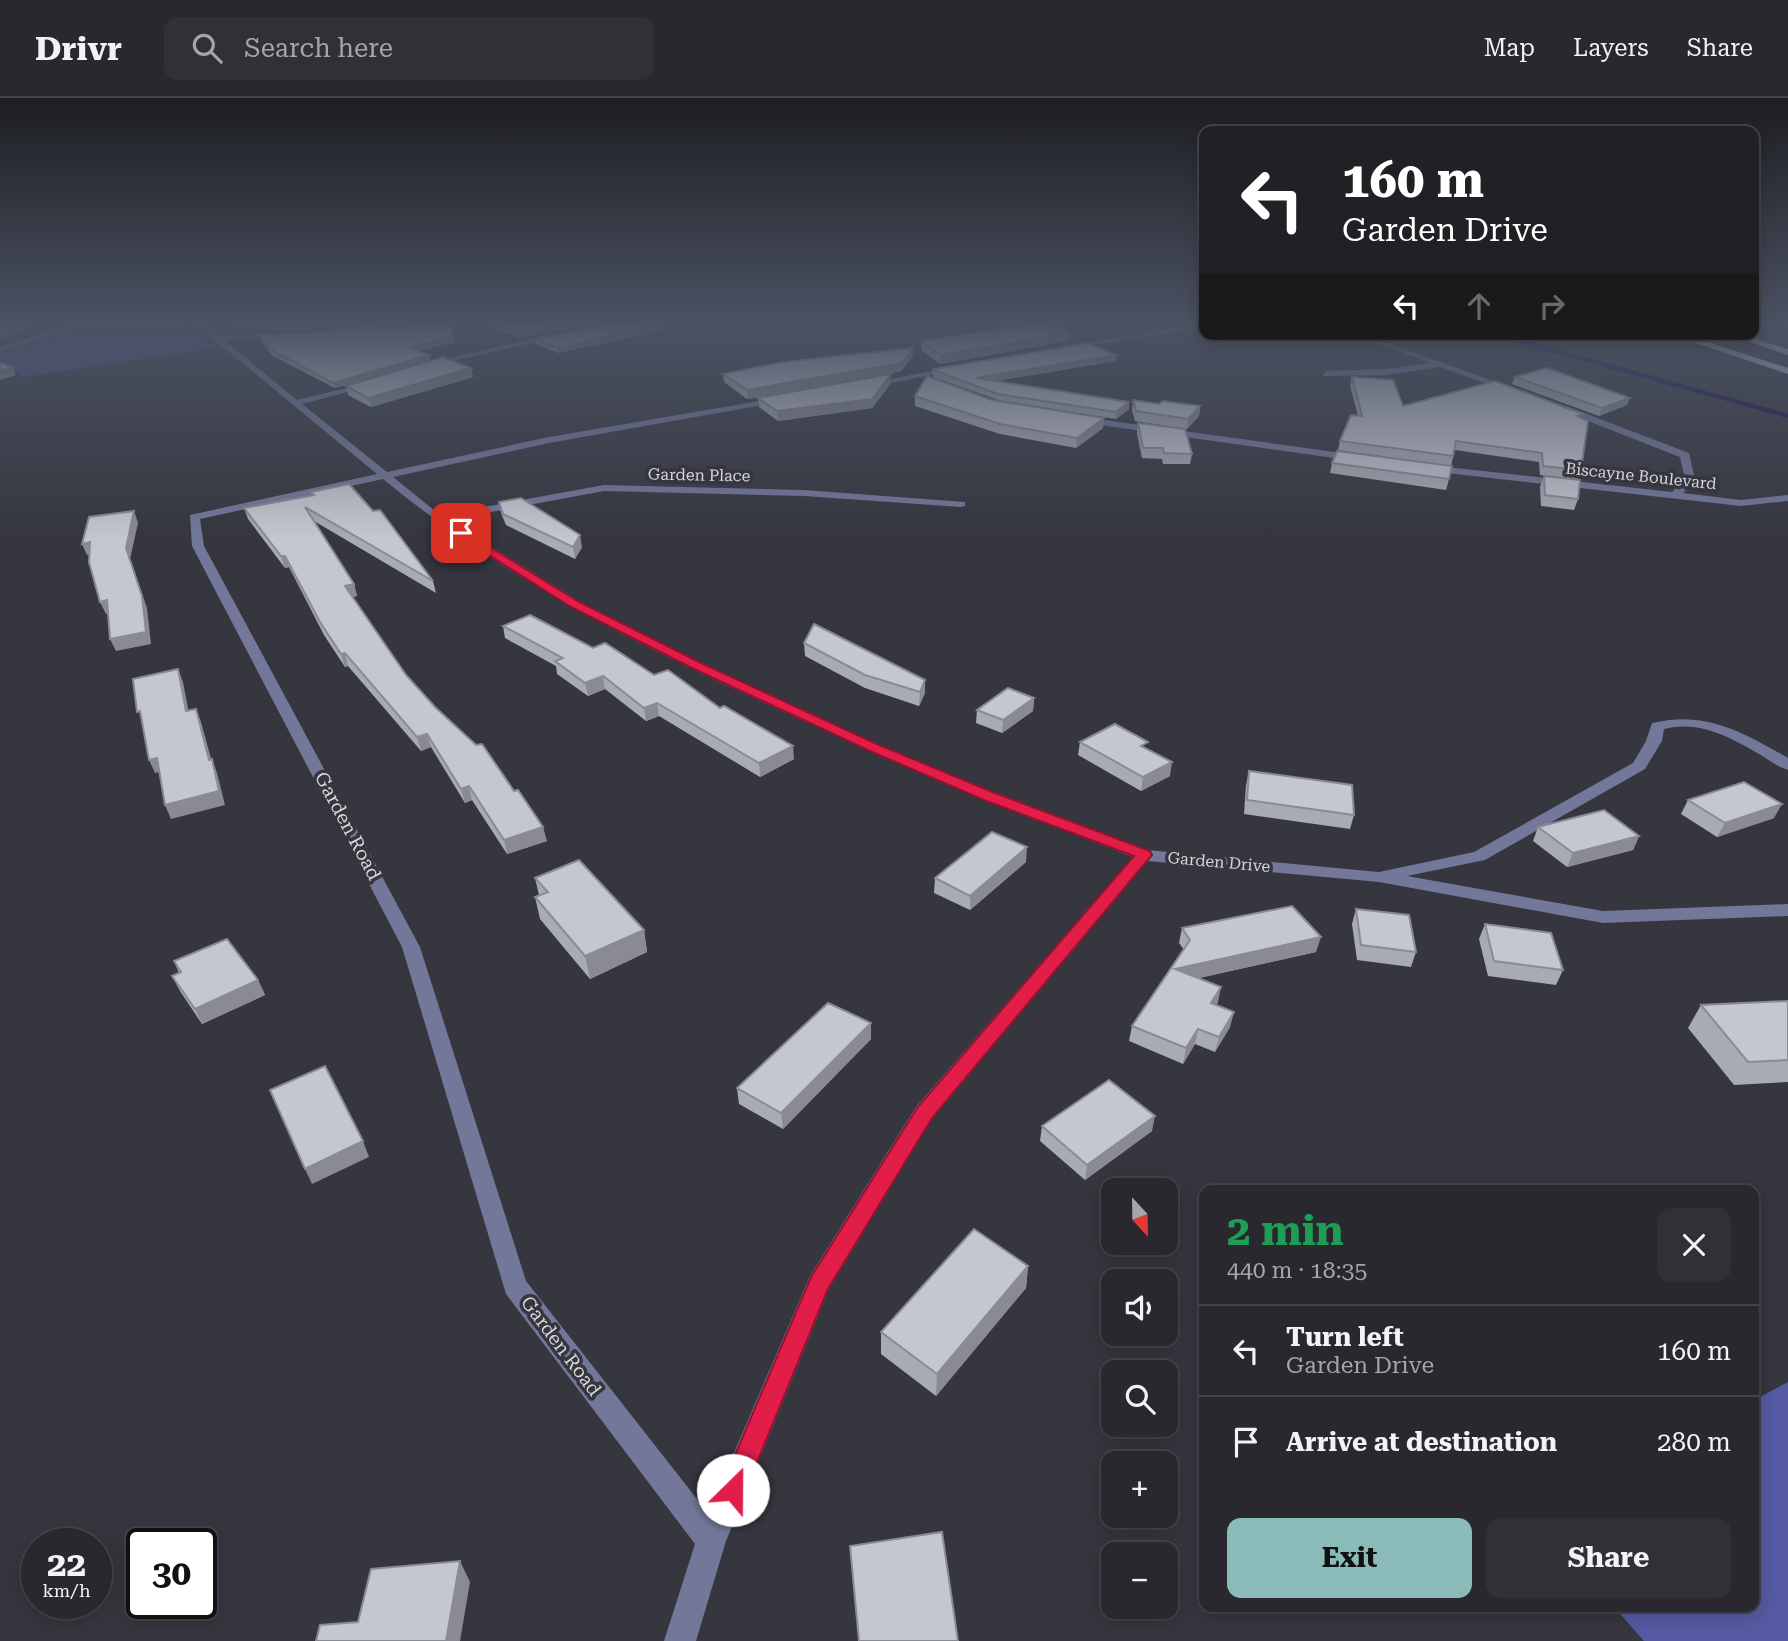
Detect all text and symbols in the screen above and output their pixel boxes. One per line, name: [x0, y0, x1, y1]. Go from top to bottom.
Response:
search box: [164, 17, 654, 80]
text: Drivr: [35, 29, 122, 68]
icon: search: [188, 29, 226, 67]
text: Search here: [244, 33, 393, 63]
text: Map: [1484, 34, 1535, 62]
text: Layers: [1573, 34, 1649, 62]
text: Share: [1687, 34, 1753, 62]
text: 160 m: [1342, 152, 1484, 209]
icon: left: [1227, 154, 1318, 245]
text: Garden Drive: [1342, 211, 1548, 249]
icon: left: [1387, 287, 1425, 325]
icon: ahead: [1460, 287, 1498, 325]
icon: right: [1533, 287, 1571, 325]
street label: Biscayne Boulevard: [1565, 459, 1717, 493]
street label: Garden Place: [648, 465, 751, 485]
pin: [431, 503, 491, 563]
icon: arrive: [442, 514, 480, 552]
street label: Garden Road: [310, 768, 386, 884]
street label: Garden Drive: [1167, 848, 1271, 876]
north arrow: [1101, 1178, 1178, 1255]
map controls: [1101, 1178, 1178, 1619]
text: 2 min: [1227, 1206, 1344, 1255]
button: close: [1657, 1208, 1731, 1282]
text: 440 m · 18:35: [1227, 1257, 1367, 1284]
button: sound: [1101, 1269, 1178, 1346]
street label: Garden Road: [516, 1291, 606, 1401]
text: Turn left: [1286, 1322, 1404, 1352]
icon: left: [1227, 1332, 1265, 1370]
text: 160 m: [1657, 1336, 1731, 1366]
text: Garden Drive: [1286, 1352, 1434, 1379]
button: search: [1101, 1360, 1178, 1437]
icon: arrive: [1227, 1423, 1265, 1461]
text: Arrive at destination: [1286, 1427, 1557, 1457]
text: 280 m: [1657, 1427, 1731, 1457]
button: +: [1101, 1451, 1178, 1528]
position arrow: [696, 1453, 770, 1527]
button: Exit: [1227, 1518, 1472, 1598]
button: Share: [1486, 1518, 1731, 1598]
speed limit sign: 30: [126, 1528, 217, 1619]
button: −: [1101, 1542, 1178, 1619]
text: 22: [47, 1544, 86, 1585]
text: km/h: [42, 1580, 91, 1601]

